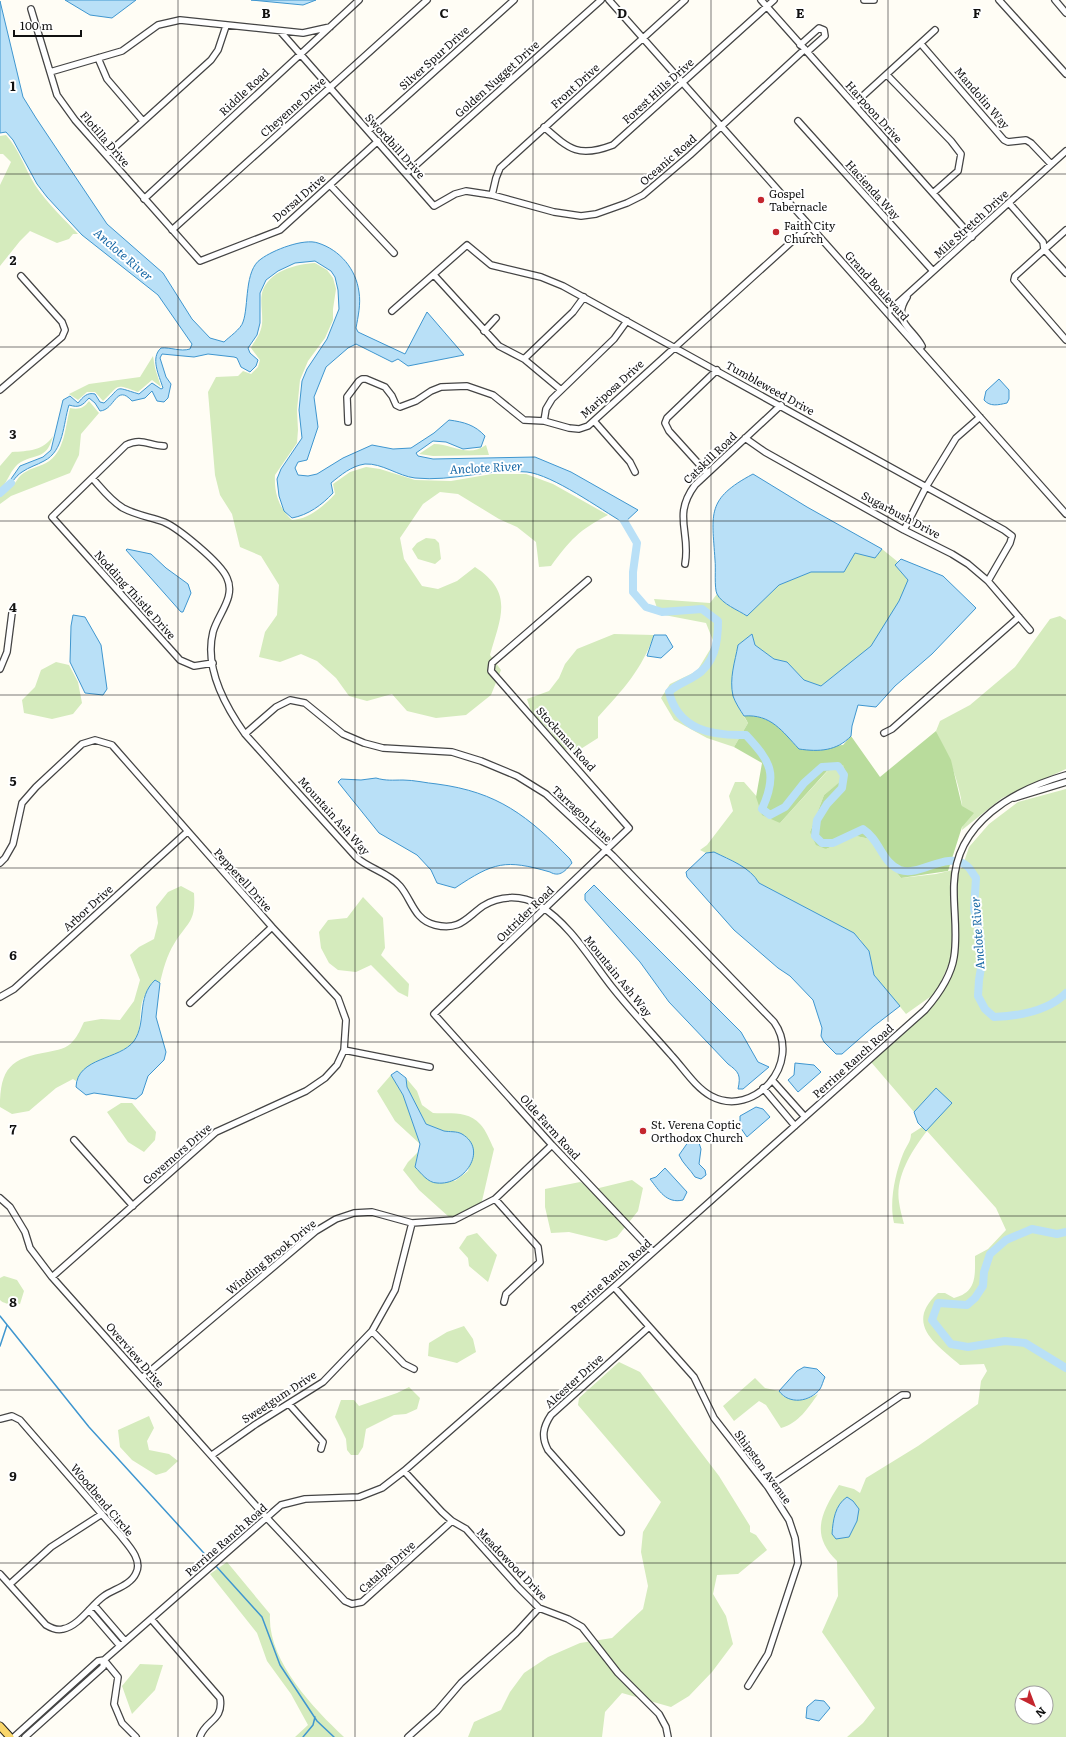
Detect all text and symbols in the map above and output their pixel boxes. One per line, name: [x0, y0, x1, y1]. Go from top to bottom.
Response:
text: B: [262, 3, 271, 22]
text: C: [439, 3, 449, 22]
text: D: [617, 3, 627, 22]
text: E: [796, 3, 805, 22]
text: F: [973, 3, 981, 22]
scale bar: [14, 12, 81, 38]
text: 100 m: [20, 16, 53, 34]
street label: Silver Spur Drive: [395, 21, 472, 93]
street label: Golden Nugget Drive: [451, 36, 542, 121]
street label: Forest Hills Drive: [618, 54, 697, 127]
street label: Front Drive: [547, 59, 602, 111]
street label: Mandolin Way: [951, 63, 1015, 132]
street label: Riddle Road: [215, 64, 272, 119]
street label: Cheyenne Drive: [256, 72, 329, 140]
text: 1: [10, 76, 16, 95]
street label: Harpoon Drive: [843, 77, 907, 146]
street label: Flotilla Drive: [77, 107, 135, 170]
street label: Swordbill Drive: [362, 109, 430, 182]
street label: Oceanic Road: [635, 130, 699, 188]
street label: Hacienda Way: [843, 156, 905, 223]
street label: Dorsal Drive: [268, 169, 329, 225]
place label: Gospel Tabernacle: [769, 185, 828, 214]
street label: Mile Stretch Drive: [929, 185, 1011, 261]
marker: Gospel Tabernacle: [756, 195, 766, 205]
place label: Faith City Church: [784, 217, 836, 246]
water label: Anclote River: [90, 224, 157, 285]
marker: Faith City Church: [771, 227, 781, 237]
street label: Grand Boulevard: [842, 247, 914, 324]
text: 2: [10, 250, 17, 269]
street label: Mariposa Drive: [576, 355, 647, 421]
street label: Tumbleweed Drive: [723, 356, 818, 418]
text: 3: [9, 424, 17, 443]
street label: Catskill Road: [679, 427, 740, 487]
water label: Anclote River: [449, 456, 523, 478]
street label: Sugarbush Drive: [859, 487, 944, 542]
street label: Nodding Thistle Drive: [91, 546, 180, 642]
text: 4: [9, 597, 17, 616]
street label: Stockman Road: [533, 703, 600, 774]
text: 5: [9, 771, 17, 790]
street label: Mountain Ash Way: [295, 773, 375, 859]
street label: Tarragon Lane: [549, 781, 616, 846]
street label: Pepperell Drive: [211, 844, 277, 915]
street label: Arbor Drive: [59, 880, 116, 934]
street label: Outrider Road: [492, 881, 557, 945]
water label: Anclote River: [965, 896, 989, 970]
street label: Mountain Ash Way: [581, 931, 657, 1020]
text: 6: [9, 945, 17, 964]
street label: Perrine Ranch Road: [808, 1019, 896, 1101]
street label: Olde Farm Road: [517, 1090, 585, 1163]
place label: St. Verena Coptic Orthodox Church: [651, 1116, 743, 1145]
text: 7: [9, 1119, 17, 1138]
street label: Governors Drive: [138, 1119, 214, 1188]
marker: St. Verena Coptic Orthodox Church: [638, 1126, 648, 1136]
street label: Winding Brook Drive: [222, 1215, 319, 1298]
street label: Perrine Ranch Road: [566, 1234, 654, 1316]
text: 8: [9, 1292, 17, 1311]
street label: Overview Drive: [103, 1318, 169, 1391]
street label: Alcester Drive: [541, 1349, 606, 1411]
street label: Sweetgum Drive: [238, 1366, 319, 1426]
street label: Shipston Avenue: [732, 1426, 796, 1507]
street label: Woodbend Circle: [68, 1460, 138, 1539]
text: 9: [9, 1466, 17, 1485]
street label: Perrine Ranch Road: [181, 1499, 270, 1579]
street label: Meadowood Drive: [474, 1523, 552, 1603]
street label: Catalpa Drive: [355, 1536, 418, 1596]
north arrow: [1014, 1685, 1054, 1725]
text: N: [1033, 1704, 1050, 1722]

